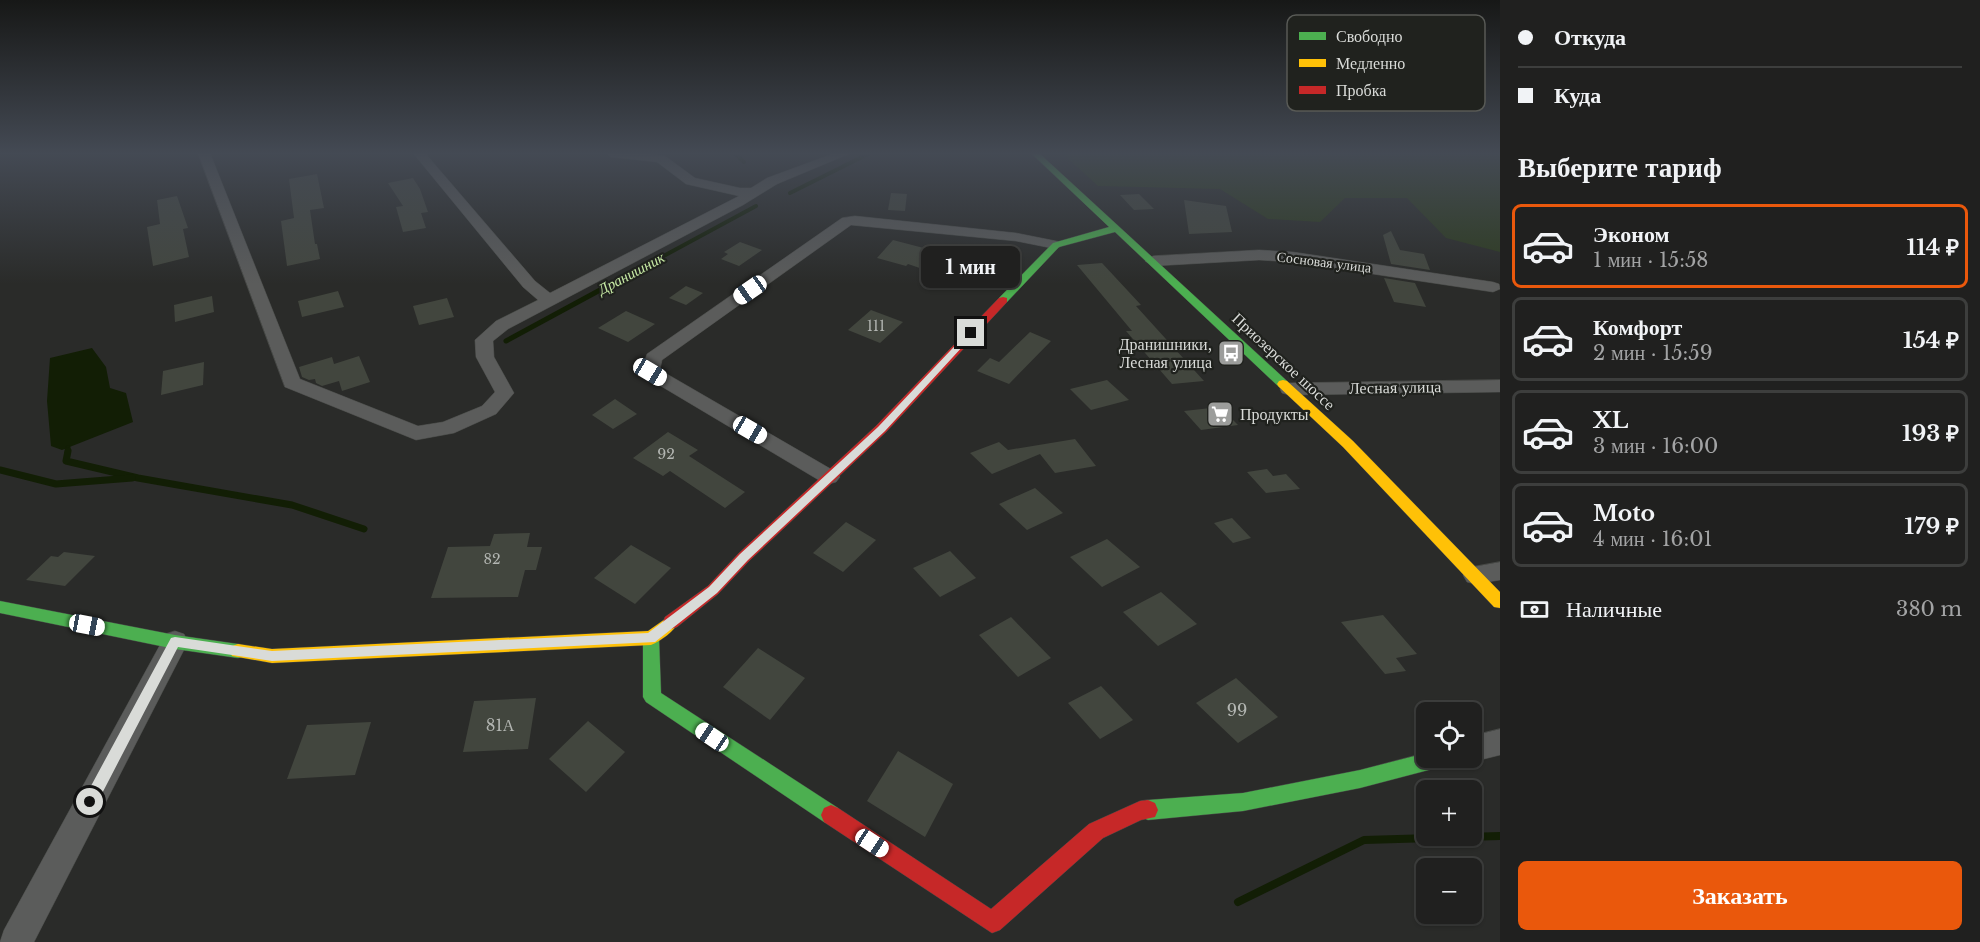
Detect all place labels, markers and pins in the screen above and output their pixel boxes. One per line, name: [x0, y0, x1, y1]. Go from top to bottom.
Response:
place label: Дранишники, Лесная улица: [1119, 334, 1212, 372]
bus stop icon: Дранишники, Лесная улица: [1216, 338, 1246, 368]
supermarket icon: Продукты: [1205, 399, 1235, 429]
place label: Продукты: [1240, 404, 1309, 424]

